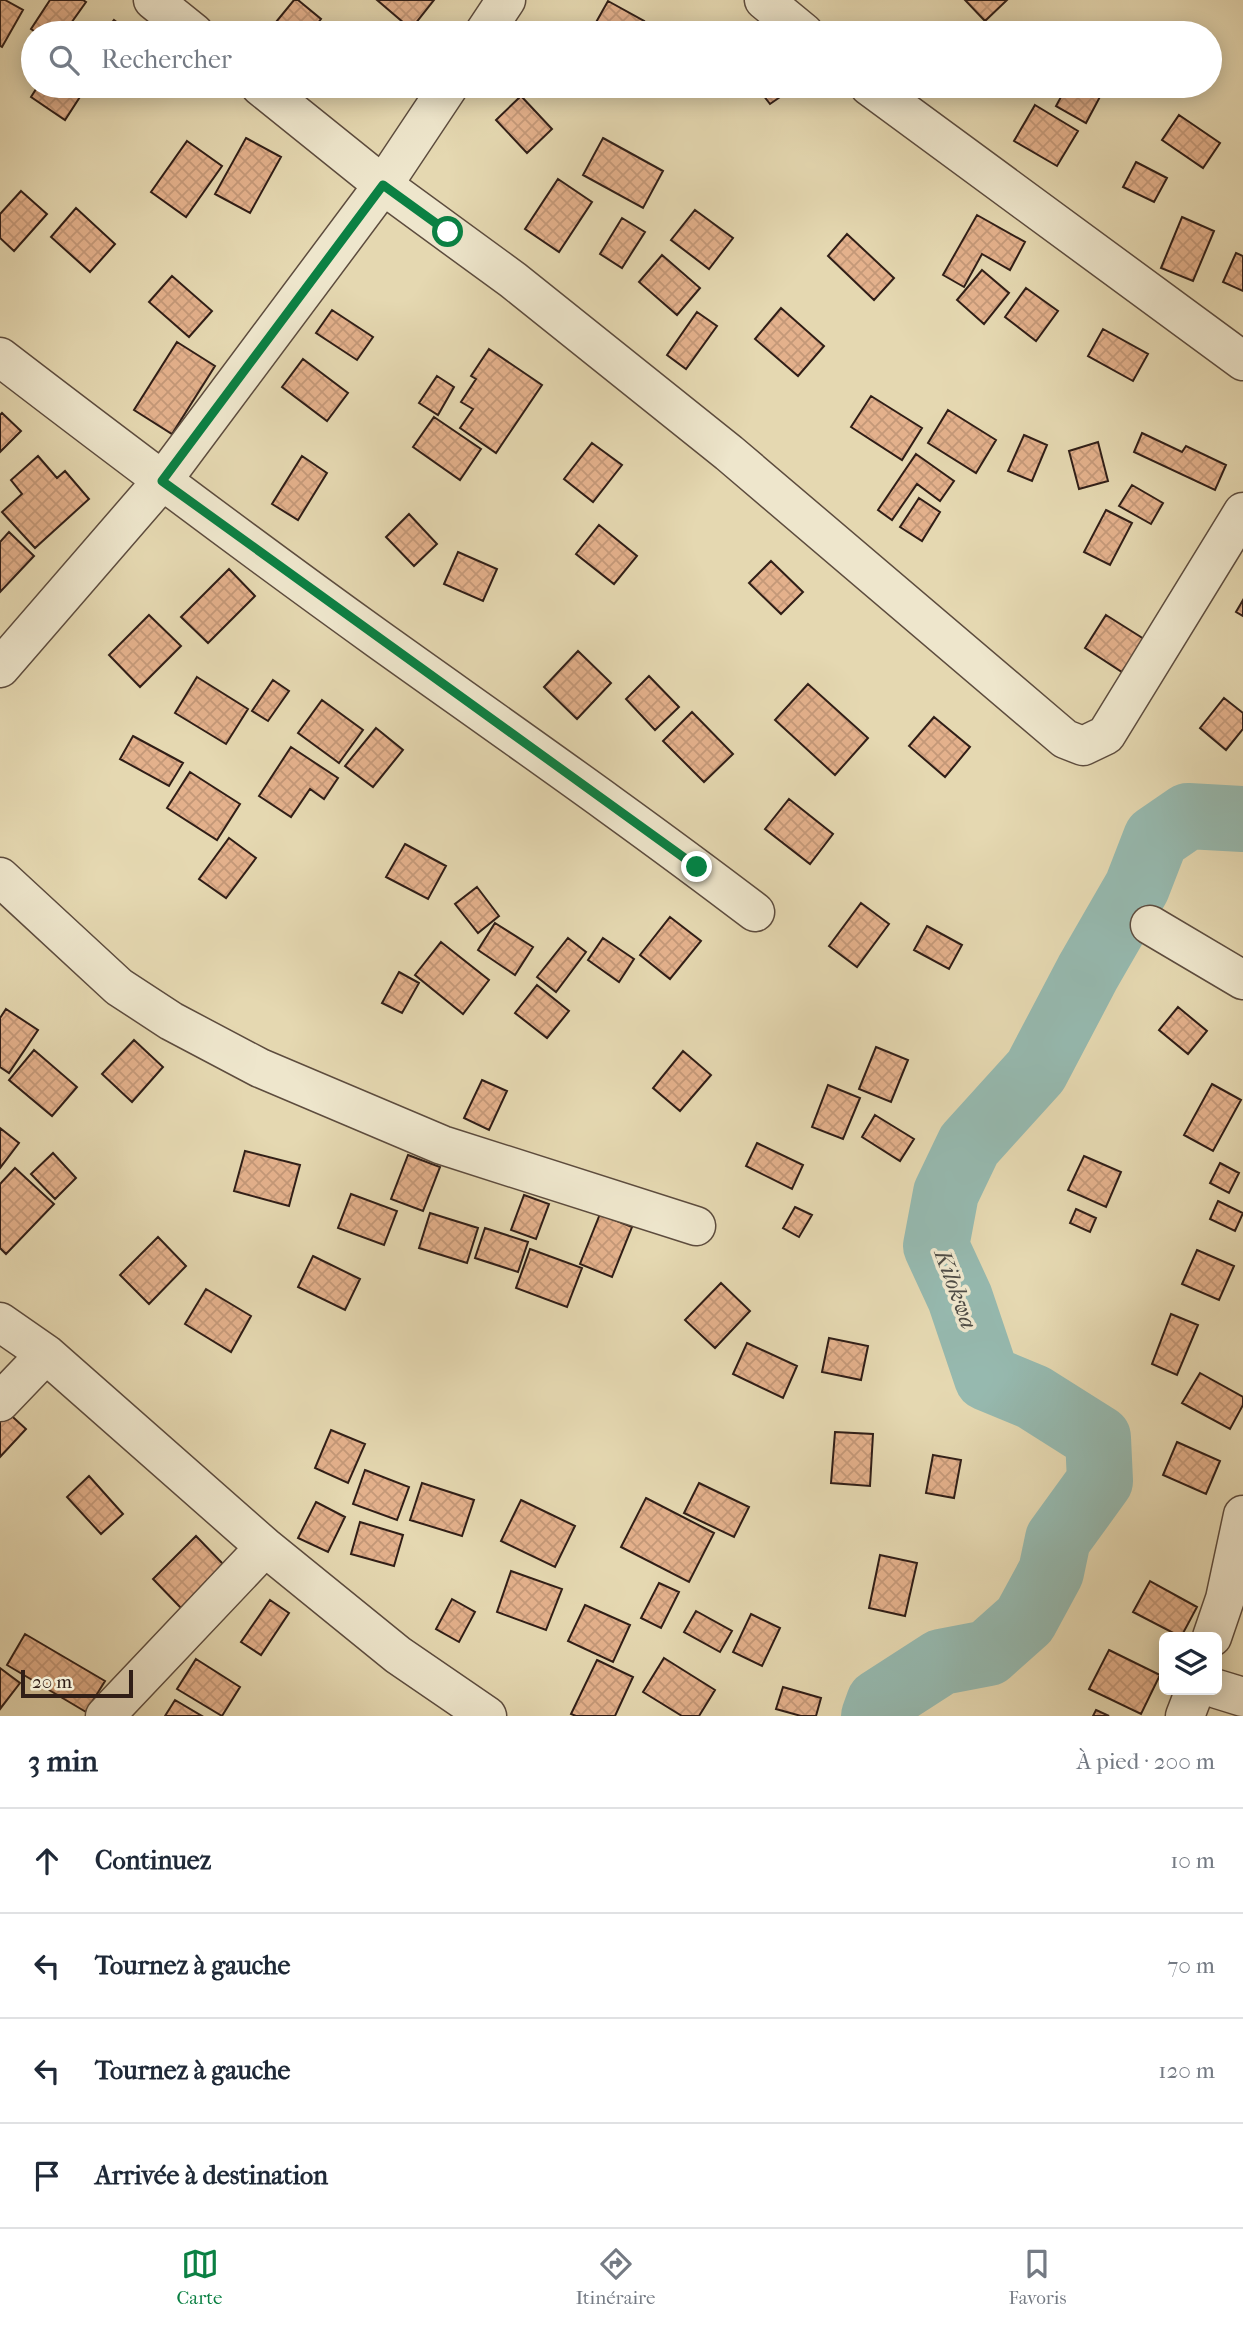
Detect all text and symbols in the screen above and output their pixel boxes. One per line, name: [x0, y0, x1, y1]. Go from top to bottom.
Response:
search box: [21, 21, 1222, 98]
icon: search: [45, 41, 83, 79]
text: Rechercher: [101, 44, 232, 75]
route start: [432, 216, 463, 247]
route end: [681, 851, 712, 882]
water label: Kilokwa: [928, 1244, 983, 1333]
map controls: [1159, 1632, 1222, 1695]
button: layers: [1159, 1632, 1222, 1695]
scale bar: [21, 1667, 133, 1699]
text: 20 m: [32, 1671, 72, 1693]
text: 3 min: [28, 1744, 98, 1779]
text: À pied · 200 m: [1076, 1748, 1215, 1775]
icon: ahead: [28, 1842, 66, 1880]
text: Continuez: [95, 1845, 211, 1876]
text: 10 m: [1170, 1847, 1215, 1874]
icon: left: [28, 1947, 66, 1985]
text: Tournez à gauche: [95, 1950, 290, 1981]
text: 70 m: [1167, 1952, 1215, 1979]
icon: left: [28, 2052, 66, 2090]
text: Tournez à gauche: [95, 2055, 290, 2086]
text: 120 m: [1158, 2057, 1215, 2084]
icon: arrive: [28, 2157, 66, 2195]
text: Arrivée à destination: [95, 2160, 328, 2191]
tab: Carte: [177, 2245, 223, 2309]
tab: Itinéraire: [576, 2245, 655, 2309]
tab: Favoris: [1009, 2245, 1066, 2309]

